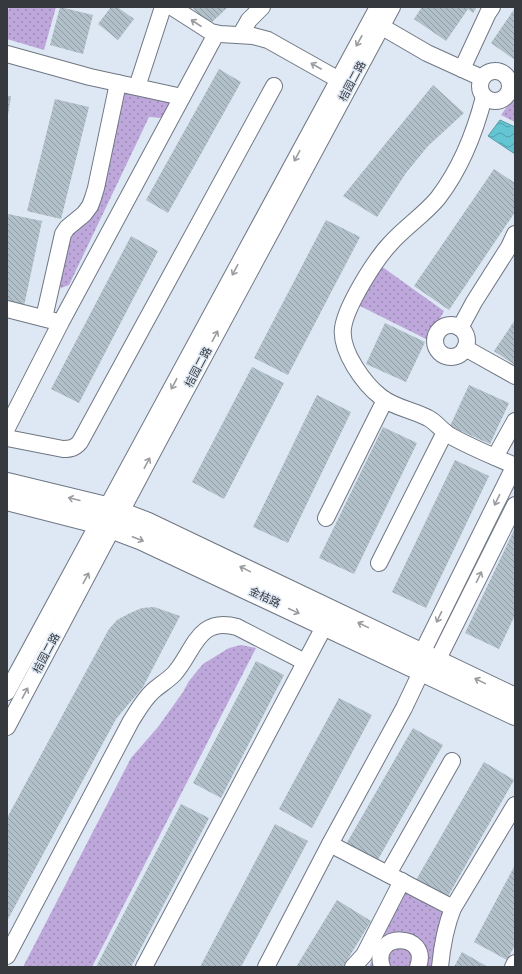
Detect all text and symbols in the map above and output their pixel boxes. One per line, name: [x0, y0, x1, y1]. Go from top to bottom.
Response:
one-way arrow: [190, 18, 202, 26]
one-way arrow: [355, 35, 362, 47]
street label: 桔园二路: [335, 58, 369, 104]
one-way arrow: [310, 62, 322, 70]
one-way arrow: [293, 149, 301, 161]
one-way arrow: [231, 264, 239, 276]
one-way arrow: [212, 330, 219, 342]
street label: 桔园二路: [181, 344, 215, 390]
one-way arrow: [169, 378, 177, 390]
one-way arrow: [144, 457, 151, 469]
one-way arrow: [67, 494, 80, 502]
one-way arrow: [493, 494, 500, 506]
one-way arrow: [132, 535, 144, 543]
one-way arrow: [240, 565, 252, 572]
one-way arrow: [476, 571, 484, 583]
one-way arrow: [83, 572, 90, 584]
street label: 金桔路: [247, 584, 283, 610]
one-way arrow: [288, 608, 300, 615]
one-way arrow: [435, 611, 443, 623]
one-way arrow: [357, 621, 369, 628]
street label: 桔园二路: [29, 630, 63, 676]
one-way arrow: [474, 677, 486, 684]
one-way arrow: [22, 687, 30, 699]

